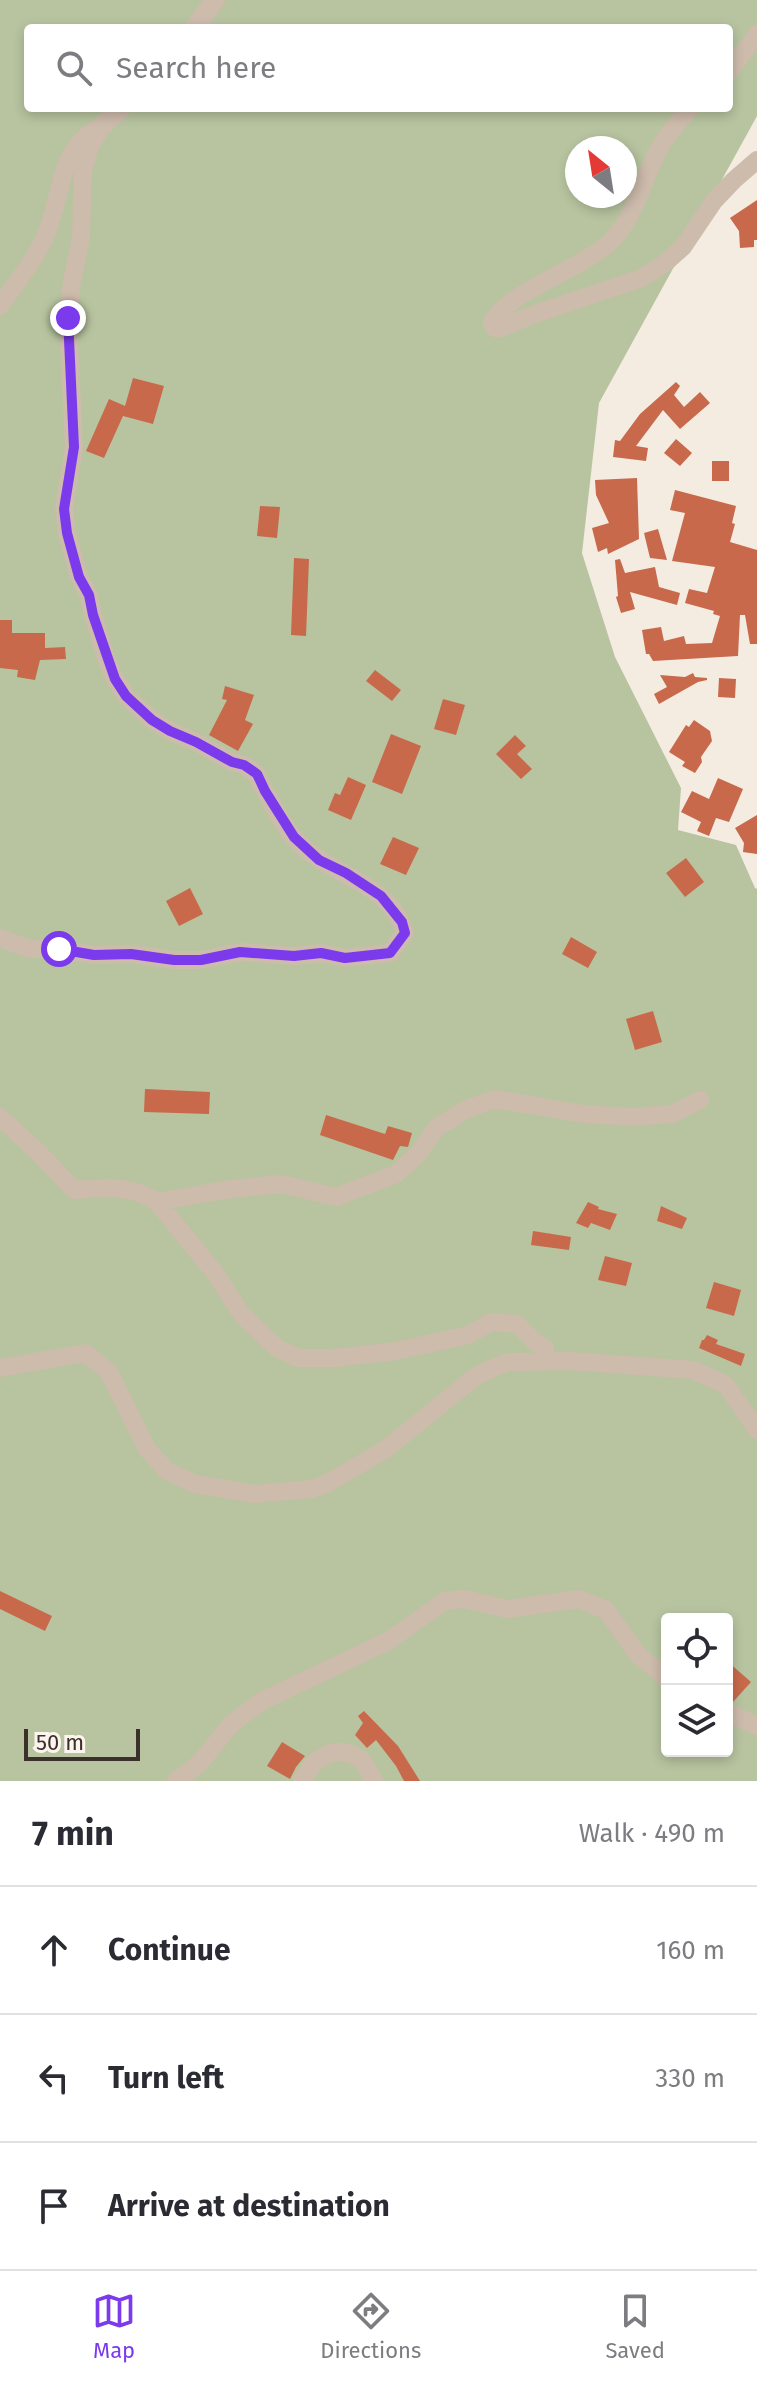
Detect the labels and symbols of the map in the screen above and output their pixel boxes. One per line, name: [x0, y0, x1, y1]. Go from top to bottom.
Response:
north arrow: [565, 136, 637, 208]
route end: [50, 300, 86, 336]
route start: [41, 931, 77, 967]
scale bar: [24, 1725, 140, 1761]

